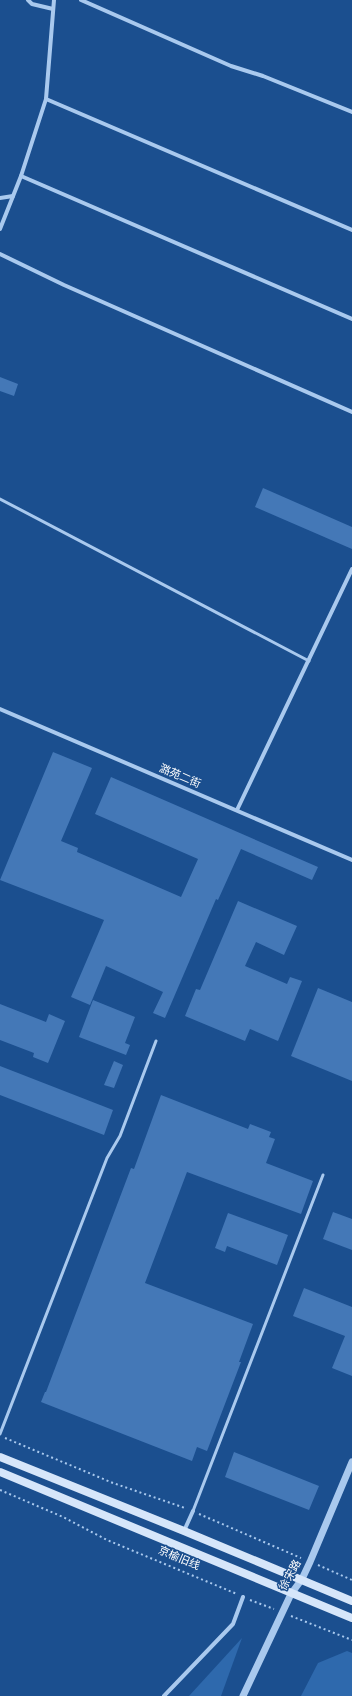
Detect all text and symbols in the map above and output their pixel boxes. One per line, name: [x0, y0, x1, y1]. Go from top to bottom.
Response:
street label: 潞苑二街: [157, 761, 203, 791]
street label: 京榆旧线: [156, 1543, 202, 1573]
street label: 徐宋路: [276, 1557, 304, 1593]

